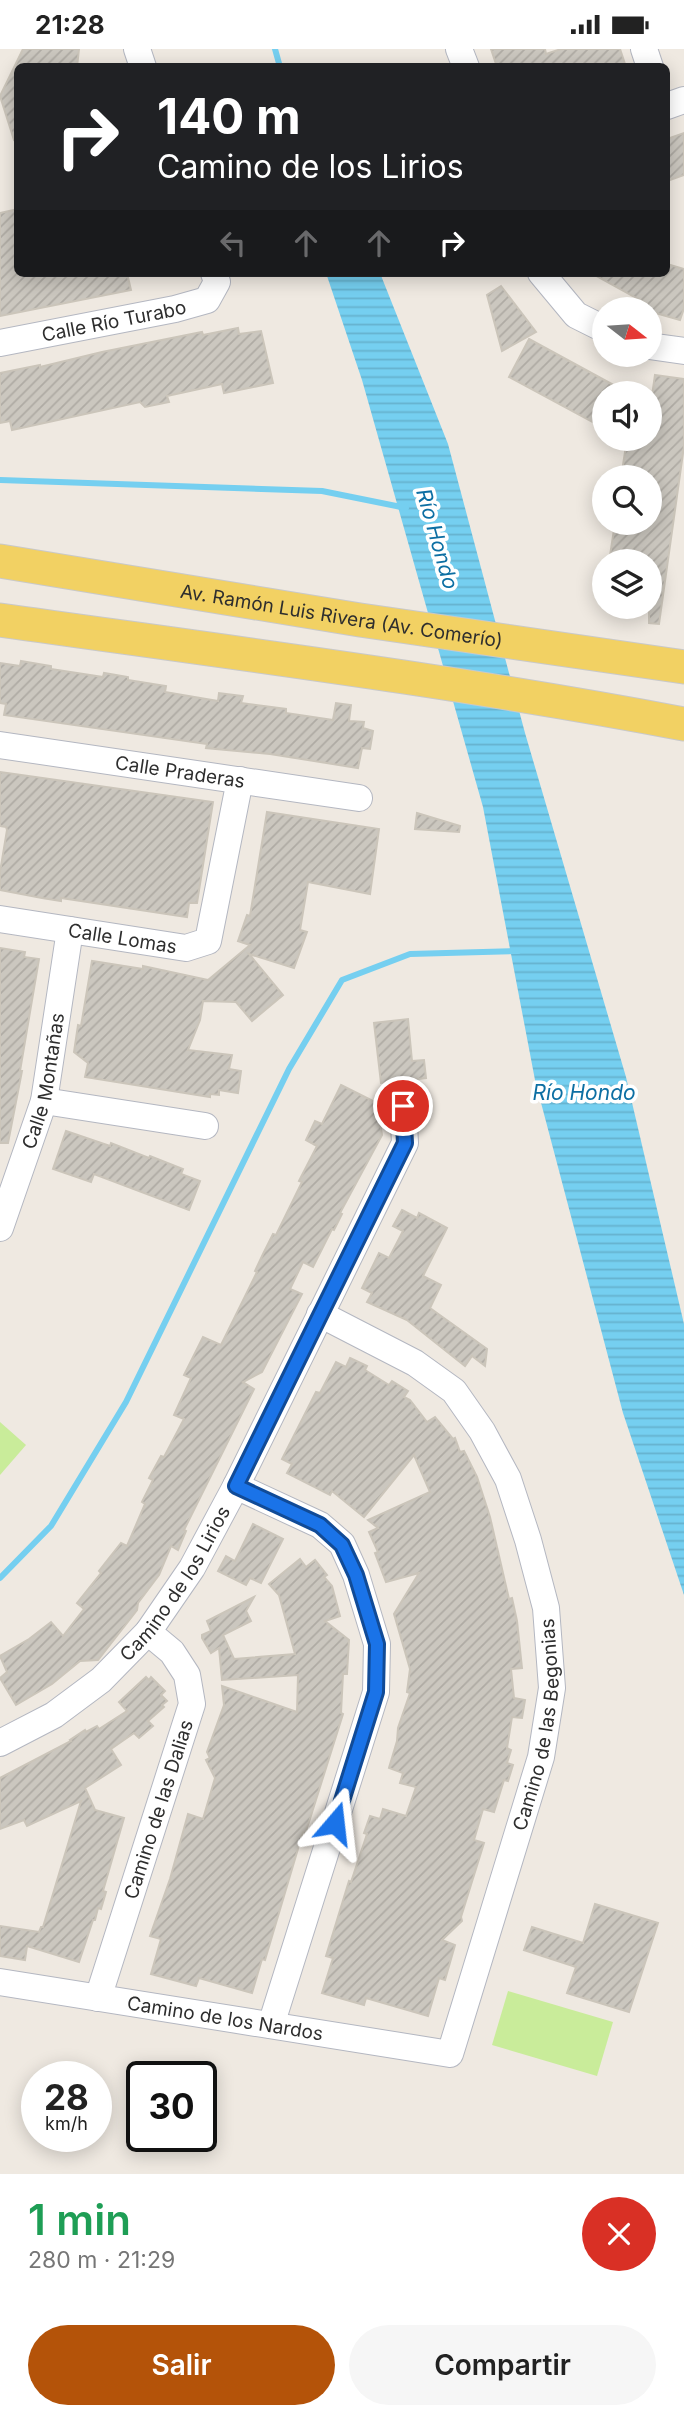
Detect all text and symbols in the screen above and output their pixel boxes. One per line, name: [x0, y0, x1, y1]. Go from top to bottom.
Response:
text: 21:28: [35, 9, 105, 40]
text: 140 m: [157, 87, 301, 146]
icon: right: [42, 91, 133, 182]
text: Camino de los Lirios: [157, 147, 464, 186]
icon: left: [214, 224, 252, 262]
icon: ahead: [287, 224, 325, 262]
icon: ahead: [360, 224, 398, 262]
icon: right: [433, 224, 471, 262]
street label: Calle Río Turabo: [40, 295, 189, 347]
north arrow: [592, 297, 662, 367]
map controls: [592, 297, 662, 619]
button: sound: [592, 381, 662, 451]
button: search: [592, 465, 662, 535]
water label: Río Hondo: [411, 486, 464, 592]
button: layers: [592, 549, 662, 619]
street label: Av. Ramón Luis Rivera (Av. Comerío): [179, 580, 504, 653]
street label: Calle Praderas: [114, 751, 246, 793]
street label: Calle Lomas: [66, 919, 178, 958]
street label: Calle Montañas: [17, 1011, 69, 1152]
pin: [373, 1076, 433, 1136]
water label: Río Hondo: [532, 1080, 636, 1105]
icon: arrive: [384, 1087, 422, 1125]
street label: Camino de los Lirios: [115, 1502, 235, 1666]
street label: Camino de las Begonias: [508, 1618, 564, 1833]
street label: Camino de las Dalias: [119, 1717, 198, 1902]
position arrow: [298, 1786, 372, 1860]
street label: Camino de los Nardos: [125, 1992, 325, 2046]
speed limit sign: 30: [126, 2061, 217, 2152]
text: 28: [44, 2076, 89, 2118]
text: km/h: [45, 2113, 88, 2134]
text: 1 min: [28, 2194, 131, 2245]
button: close: [582, 2197, 656, 2271]
text: 280 m · 21:29: [28, 2246, 175, 2274]
button: Salir: [28, 2325, 335, 2405]
button: Compartir: [349, 2325, 656, 2405]

